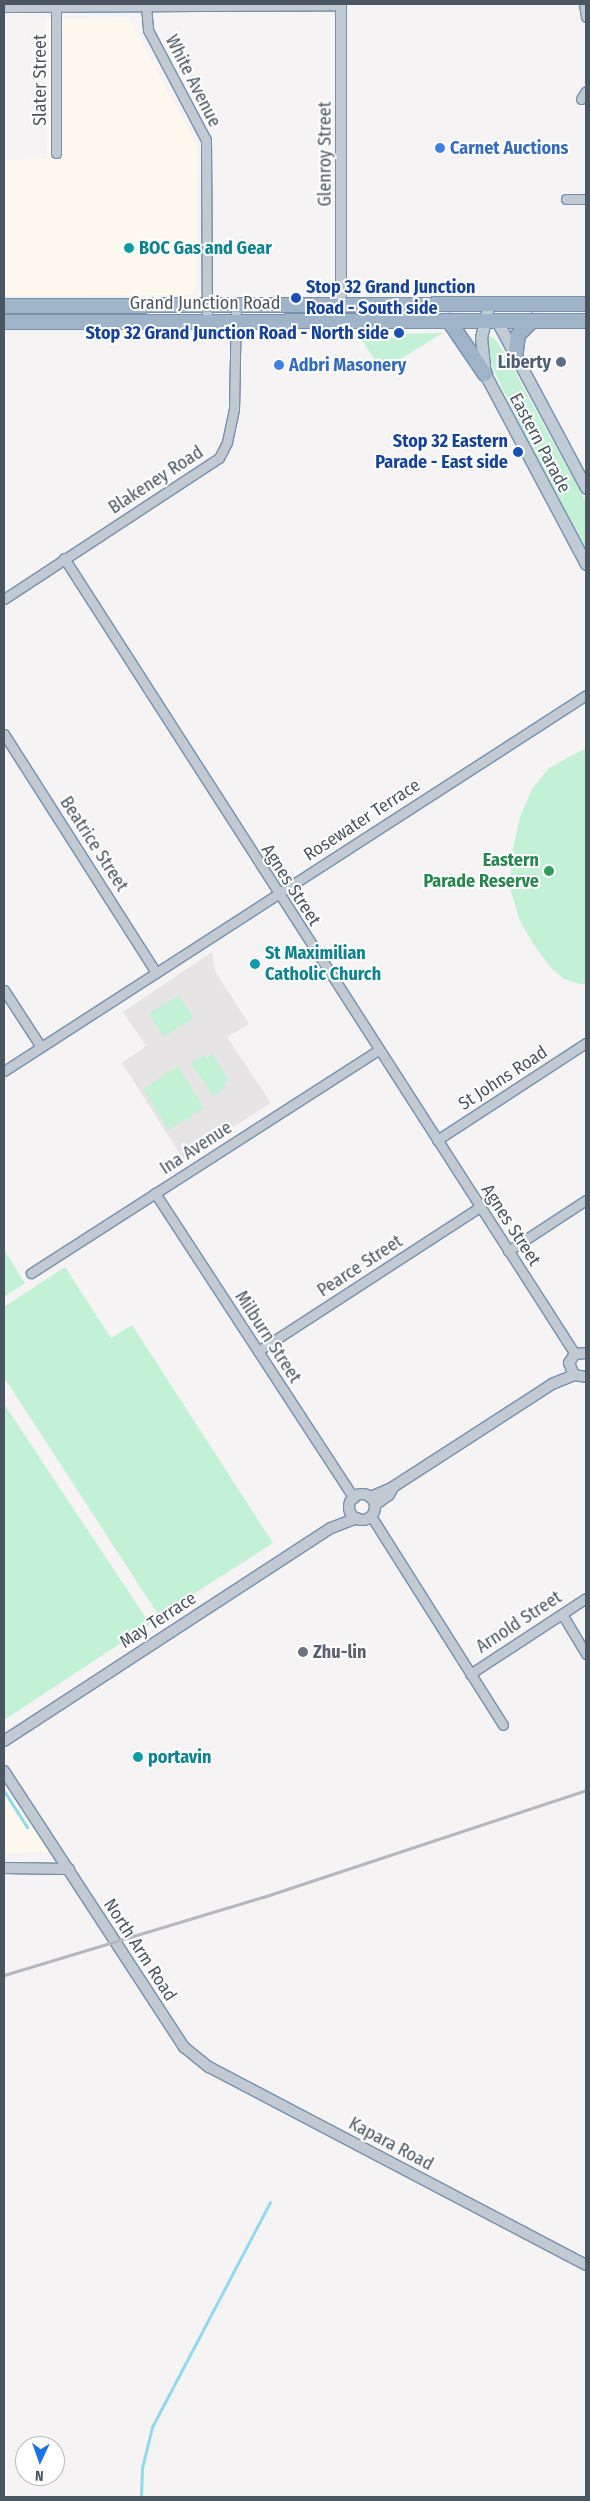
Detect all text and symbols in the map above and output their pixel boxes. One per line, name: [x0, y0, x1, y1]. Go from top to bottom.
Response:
street label: White Avenue: [161, 31, 225, 131]
street label: Slater Street: [29, 34, 51, 126]
street label: Glenroy Street: [314, 101, 336, 207]
place label: Carnet Auctions: [450, 137, 568, 159]
marker: Carnet Auctions: [434, 142, 446, 154]
place label: BOC Gas and Gear: [139, 237, 272, 259]
marker: BOC Gas and Gear: [123, 242, 135, 254]
place label: Stop 32 Grand Junction Road - South side: [306, 277, 475, 320]
street label: Grand Junction Road: [130, 292, 280, 314]
marker: Stop 32 Grand Junction Road - South side: [290, 292, 302, 304]
place label: Stop 32 Grand Junction Road - North side: [86, 322, 389, 344]
marker: Stop 32 Grand Junction Road - North side: [393, 327, 405, 339]
place label: Liberty: [498, 351, 551, 373]
place label: Adbri Masonery: [289, 354, 406, 376]
marker: Liberty: [555, 356, 567, 368]
marker: Adbri Masonery: [273, 359, 285, 371]
street label: Eastern Parade: [505, 390, 575, 496]
place label: Stop 32 Eastern Parade - East side: [375, 431, 508, 474]
street label: Blakeney Road: [105, 441, 207, 519]
marker: Stop 32 Eastern Parade - East side: [512, 446, 524, 458]
street label: Rosewater Terrace: [300, 774, 424, 866]
street label: Beatrice Street: [55, 792, 133, 896]
street label: Agnes Street: [257, 840, 325, 930]
place label: Eastern Parade Reserve: [423, 850, 539, 892]
marker: Eastern Parade Reserve: [543, 865, 555, 877]
place label: St Maximilian Catholic Church: [265, 943, 381, 986]
marker: St Maximilian Catholic Church: [249, 958, 261, 970]
street label: St Johns Road: [455, 1041, 551, 1115]
street label: Ina Avenue: [156, 1117, 236, 1179]
street label: Agnes Street: [477, 1180, 545, 1270]
street label: Pearce Street: [313, 1231, 407, 1301]
street label: Milburn Street: [230, 1287, 306, 1387]
street label: Arnold Street: [472, 1586, 566, 1658]
street label: May Terrace: [116, 1587, 200, 1653]
place label: Zhu-lin: [313, 1641, 366, 1663]
marker: Zhu-lin: [297, 1646, 309, 1658]
place label: portavin: [148, 1746, 211, 1768]
marker: portavin: [132, 1751, 144, 1763]
street label: North Arm Road: [99, 1895, 181, 2005]
street label: Kapara Road: [345, 2113, 437, 2175]
north arrow: [15, 2436, 65, 2486]
text: N: [35, 2467, 44, 2484]

